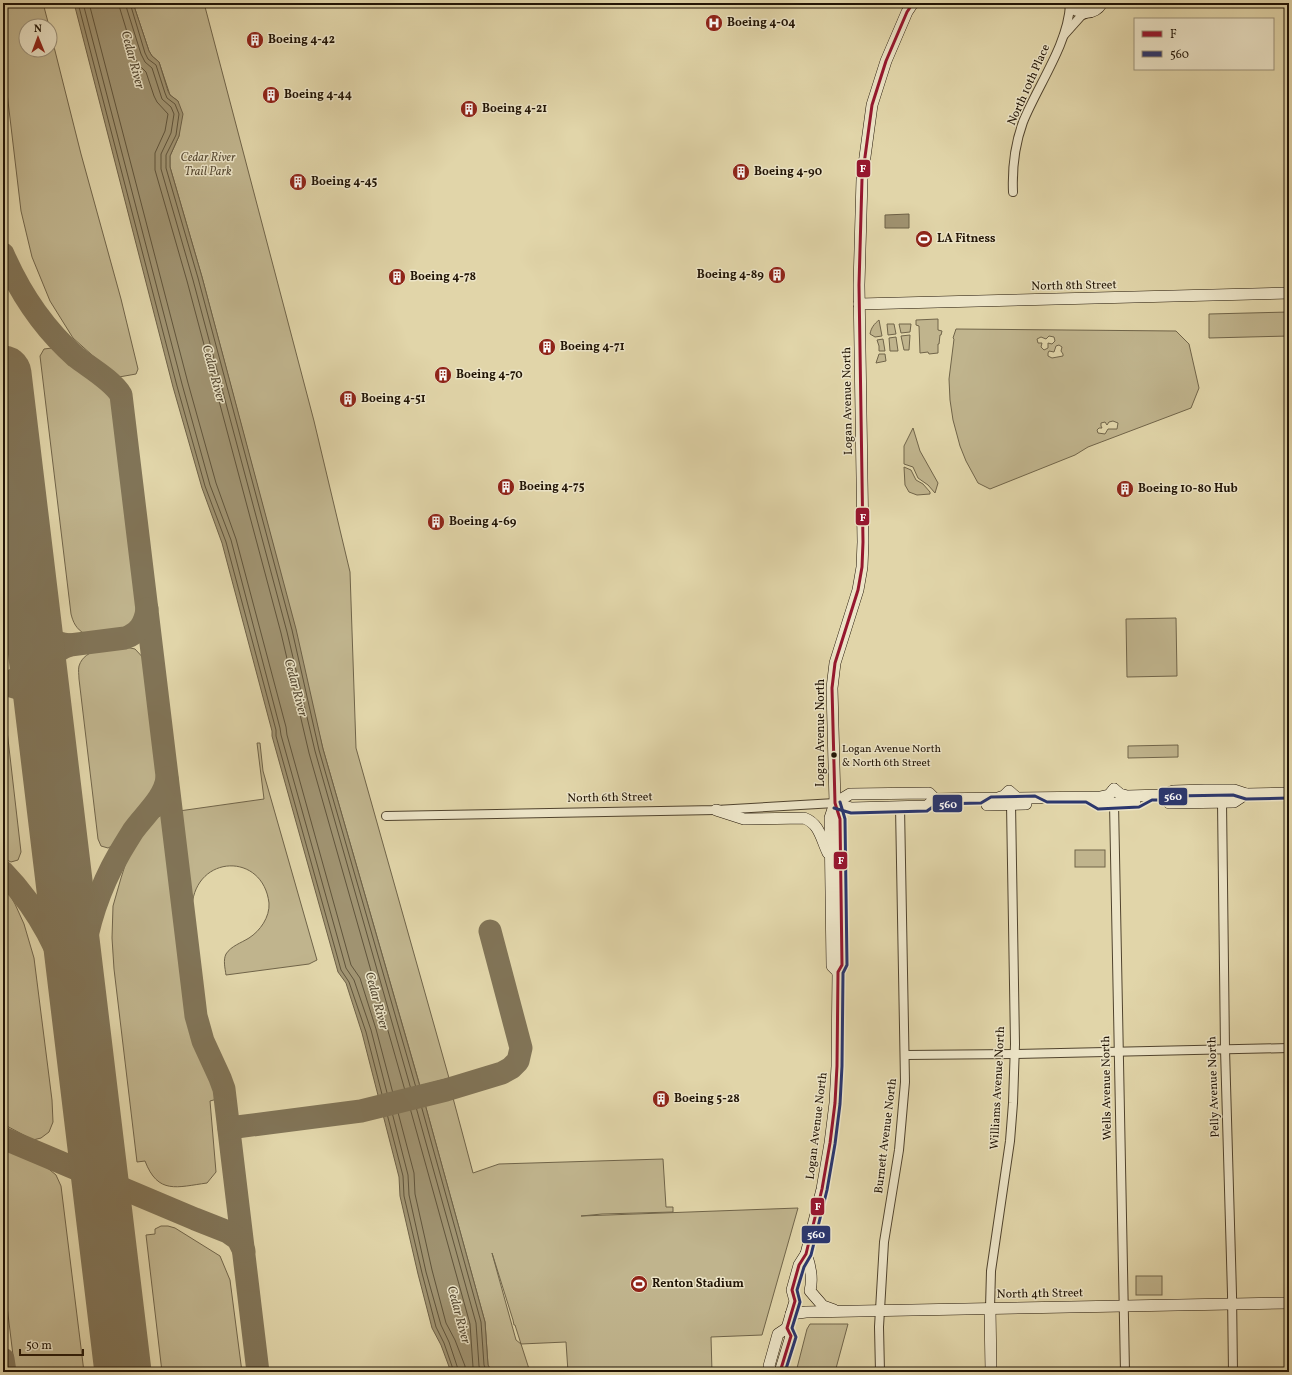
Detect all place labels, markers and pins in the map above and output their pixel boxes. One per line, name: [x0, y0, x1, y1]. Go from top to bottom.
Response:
hospital icon: Boeing 4-04: [704, 13, 724, 33]
place label: Boeing 4-04: [727, 15, 795, 31]
building icon: Boeing 4-42: [245, 30, 265, 50]
place label: Boeing 4-42: [268, 32, 335, 48]
building icon: Boeing 4-44: [261, 85, 281, 105]
place label: Boeing 4-44: [284, 87, 352, 103]
building icon: Boeing 4-21: [459, 99, 479, 119]
place label: Boeing 4-21: [482, 101, 547, 117]
building icon: Boeing 4-90: [731, 162, 751, 182]
place label: Boeing 4-90: [754, 164, 822, 180]
building icon: Boeing 4-45: [288, 172, 308, 192]
place label: Boeing 4-45: [311, 174, 378, 190]
sports icon: LA Fitness: [914, 229, 934, 249]
place label: LA Fitness: [937, 231, 996, 247]
building icon: Boeing 4-89: [767, 265, 787, 285]
building icon: Boeing 4-78: [387, 267, 407, 287]
place label: Boeing 4-89: [697, 267, 764, 283]
place label: Boeing 4-78: [410, 269, 476, 285]
building icon: Boeing 4-71: [537, 337, 557, 357]
place label: Boeing 4-71: [560, 339, 625, 355]
building icon: Boeing 4-70: [433, 365, 453, 385]
place label: Boeing 4-70: [456, 367, 523, 383]
building icon: Boeing 4-51: [338, 389, 358, 409]
place label: Boeing 4-51: [361, 391, 426, 407]
building icon: Boeing 4-75: [496, 477, 516, 497]
place label: Boeing 4-75: [519, 479, 585, 495]
building icon: Boeing 10-80 Hub: [1115, 479, 1135, 499]
place label: Boeing 10-80 Hub: [1138, 481, 1238, 497]
building icon: Boeing 4-69: [426, 512, 446, 532]
place label: Boeing 4-69: [449, 514, 517, 530]
place label: Logan Avenue North & North 6th Street: [842, 742, 942, 771]
marker: Logan Avenue North & North 6th Street: [829, 750, 839, 760]
building icon: Boeing 5-28: [651, 1089, 671, 1109]
place label: Boeing 5-28: [674, 1091, 740, 1107]
sports icon: Renton Stadium: [629, 1274, 649, 1294]
place label: Renton Stadium: [652, 1276, 744, 1292]

